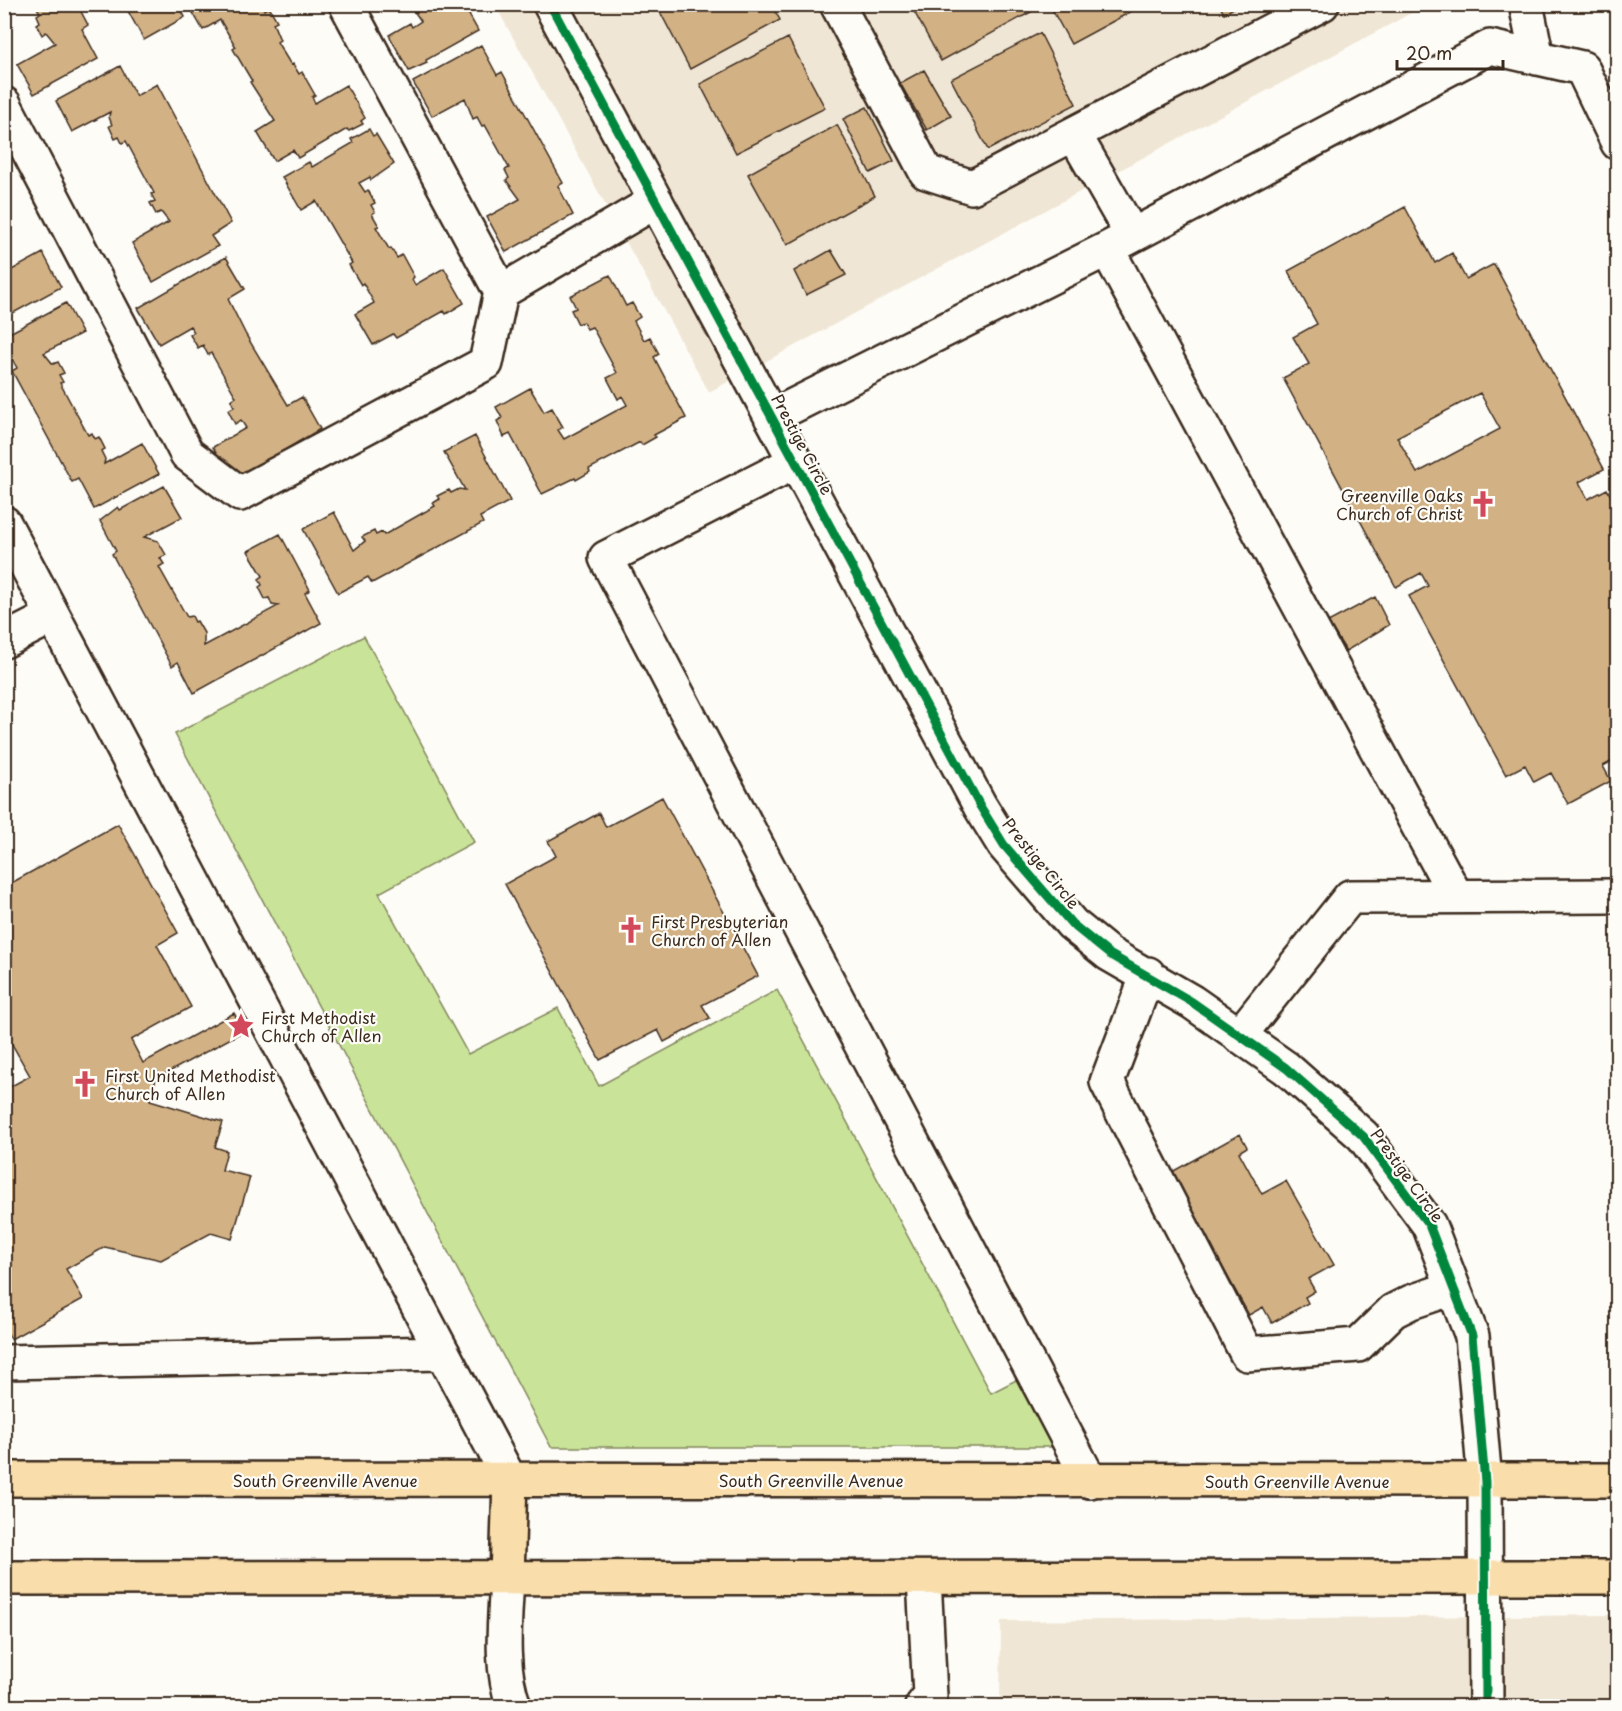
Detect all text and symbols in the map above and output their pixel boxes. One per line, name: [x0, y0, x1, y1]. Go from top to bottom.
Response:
scale bar: [1397, 33, 1504, 71]
text: 20 m: [1406, 39, 1452, 66]
street label: Prestige Circle: [766, 389, 840, 499]
place label: Greenville Oaks Church of Christ: [1336, 483, 1463, 525]
church icon: Greenville Oaks Church of Christ: [1468, 489, 1498, 519]
street label: Prestige Circle: [998, 812, 1086, 914]
place label: First Presbyterian Church of Allen: [651, 909, 789, 951]
church icon: First Presbyterian Church of Allen: [616, 915, 646, 945]
place label: First Methodist Church of Allen: [261, 1005, 382, 1047]
place icon: First Methodist Church of Allen: [226, 1011, 256, 1041]
place label: First United Methodist Church of Allen: [105, 1063, 276, 1105]
church icon: First United Methodist Church of Allen: [70, 1069, 100, 1099]
street label: Prestige Circle: [1366, 1123, 1450, 1227]
street label: South Greenville Avenue: [233, 1468, 417, 1492]
street label: South Greenville Avenue: [719, 1468, 903, 1492]
street label: South Greenville Avenue: [1205, 1469, 1389, 1493]

